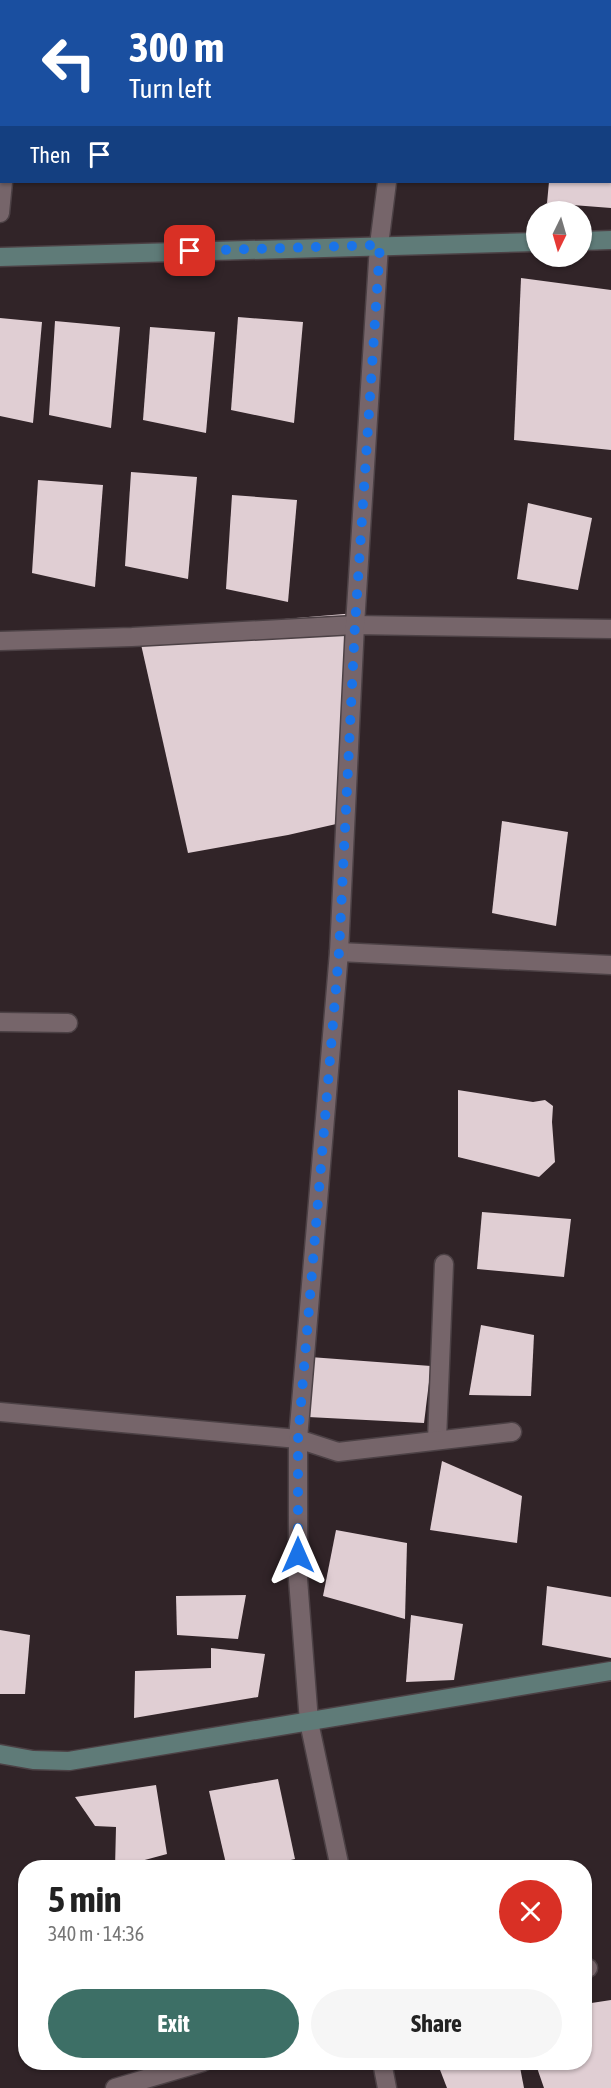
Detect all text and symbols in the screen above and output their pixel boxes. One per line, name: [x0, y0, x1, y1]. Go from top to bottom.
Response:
text: 300 m: [129, 23, 224, 71]
icon: left: [30, 24, 108, 102]
text: Turn left: [129, 73, 212, 104]
icon: arrive: [83, 138, 116, 171]
text: Then: [30, 142, 71, 168]
north arrow: [526, 201, 592, 267]
map controls: [526, 201, 592, 267]
pin: [164, 225, 215, 276]
icon: arrive: [173, 234, 206, 267]
position arrow: [266, 1523, 330, 1587]
text: 5 min: [48, 1878, 122, 1920]
button: close: [499, 1880, 562, 1943]
text: 340 m · 14:36: [48, 1922, 144, 1945]
button: Exit: [48, 1989, 299, 2058]
button: Share: [311, 1989, 562, 2058]

